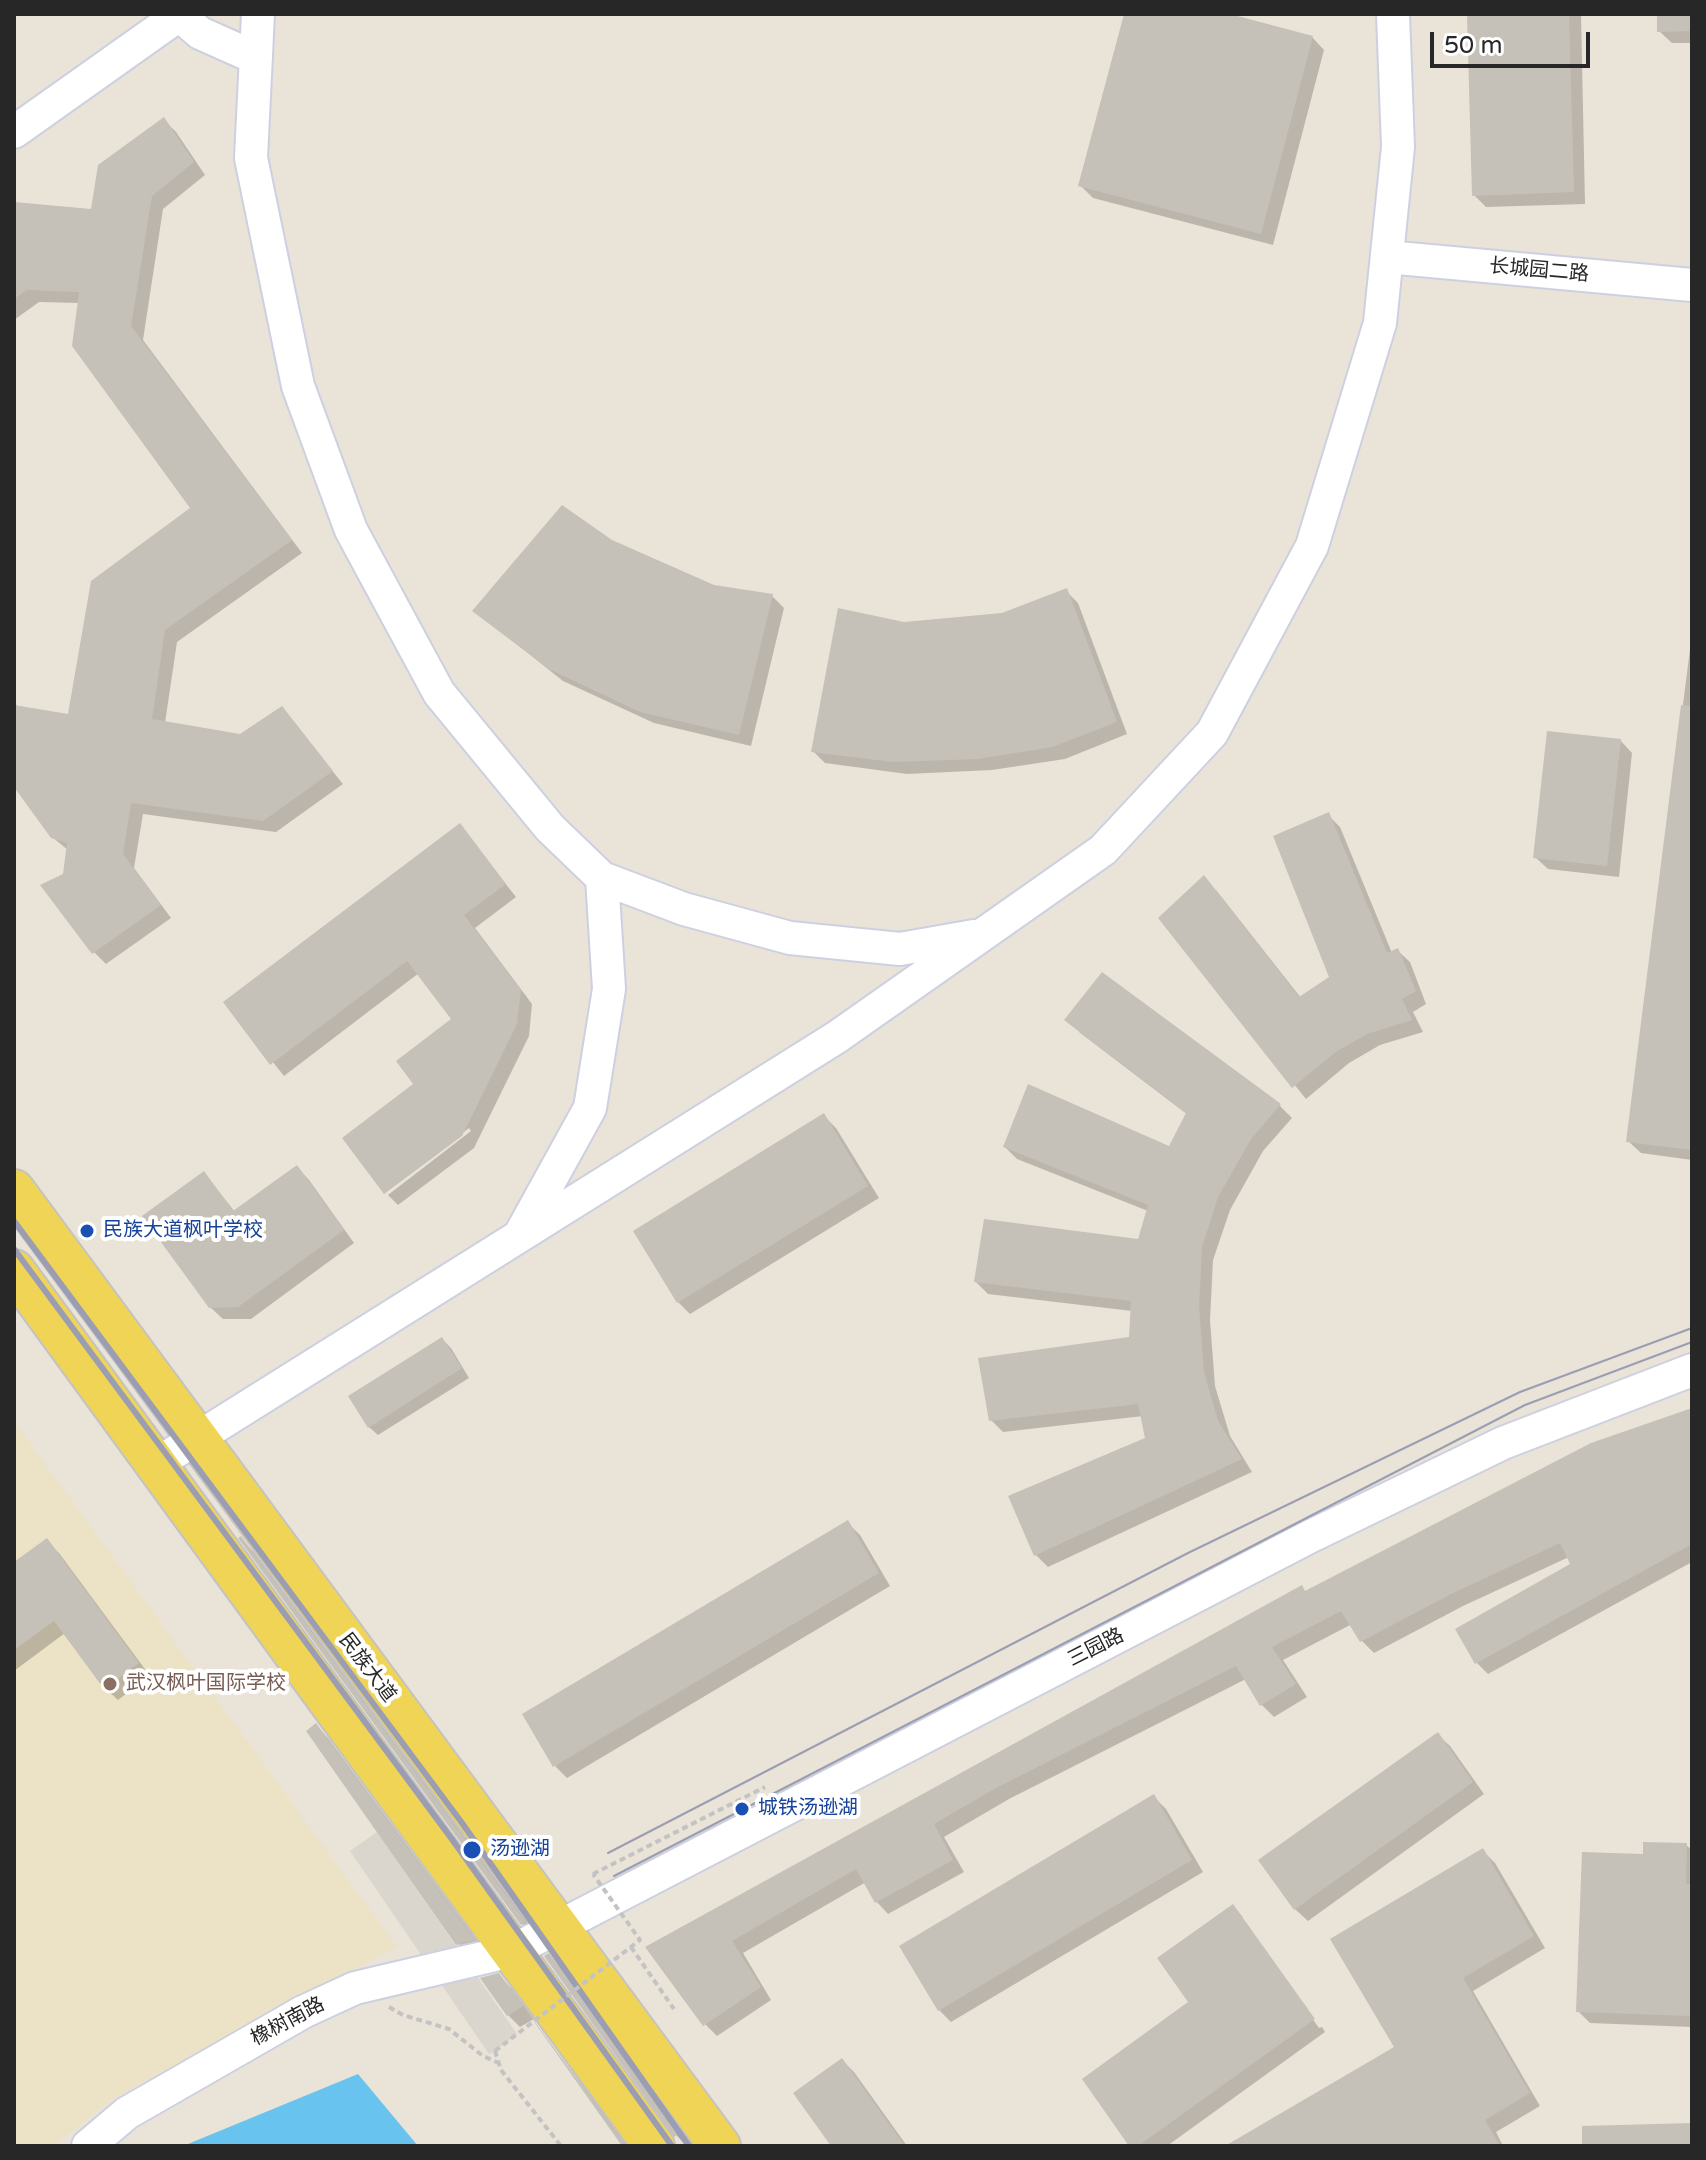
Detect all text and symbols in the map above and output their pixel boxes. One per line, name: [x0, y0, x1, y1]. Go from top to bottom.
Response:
scale bar: [1434, 16, 1594, 66]
text: 50 m: [1444, 31, 1502, 60]
street label: 长城园二路: [1488, 255, 1590, 287]
place label: 民族大道枫叶学校: [103, 1219, 263, 1243]
marker: 民族大道枫叶学校: [78, 1222, 96, 1240]
street label: 三园路: [1064, 1624, 1128, 1672]
street label: 民族大道: [333, 1629, 401, 1707]
place label: 武汉枫叶国际学校: [126, 1672, 286, 1696]
marker: 武汉枫叶国际学校: [101, 1675, 119, 1693]
place label: 城铁汤逊湖: [758, 1797, 858, 1821]
marker: 城铁汤逊湖: [733, 1800, 751, 1818]
place label: 汤逊湖: [490, 1838, 550, 1862]
marker: 汤逊湖: [461, 1839, 483, 1861]
street label: 橡树南路: [247, 1993, 329, 2051]

